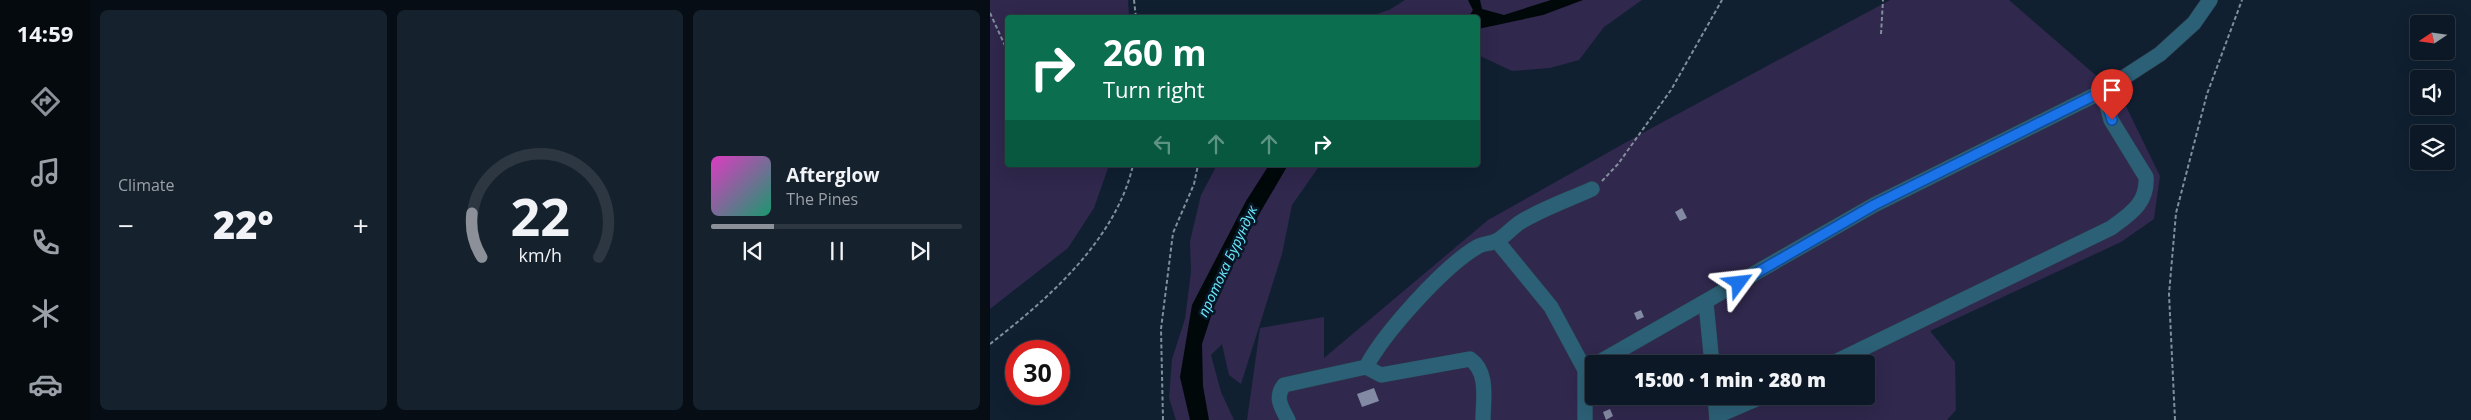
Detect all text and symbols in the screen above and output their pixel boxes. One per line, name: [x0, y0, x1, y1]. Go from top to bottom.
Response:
north arrow: [2410, 15, 2455, 60]
map controls: [2410, 15, 2455, 170]
text: 14:59: [17, 18, 73, 48]
text: 260 m: [1103, 29, 1207, 76]
icon: right: [1020, 35, 1085, 100]
pin: [2091, 69, 2133, 120]
button: sound: [2410, 70, 2455, 115]
text: Turn right: [1103, 74, 1205, 104]
icon: arrive: [2098, 76, 2126, 104]
icon: directions: [28, 84, 63, 119]
button: layers: [2410, 125, 2455, 170]
icon: left: [1149, 130, 1177, 158]
icon: ahead: [1202, 130, 1230, 158]
icon: ahead: [1255, 130, 1283, 158]
icon: right: [1308, 130, 1336, 158]
icon: music: [28, 155, 63, 190]
text: Afterglow: [786, 162, 879, 188]
text: Climate: [118, 174, 175, 196]
text: 22: [510, 180, 570, 251]
text: The Pines: [786, 188, 858, 210]
text: 22°: [213, 198, 274, 250]
water label: протока Бурундук: [1193, 201, 1262, 320]
text: −: [118, 206, 134, 244]
text: +: [353, 206, 369, 244]
icon: phone: [28, 225, 63, 260]
icon: previous: [739, 237, 767, 265]
icon: pause: [823, 237, 851, 265]
icon: next: [906, 237, 934, 265]
text: km/h: [518, 243, 562, 267]
position arrow: [1712, 256, 1764, 308]
icon: climate: [28, 296, 63, 331]
speed limit sign: 30: [1005, 340, 1070, 405]
icon: car: [28, 367, 63, 402]
text: 15:00 · 1 min · 280 m: [1634, 367, 1826, 393]

